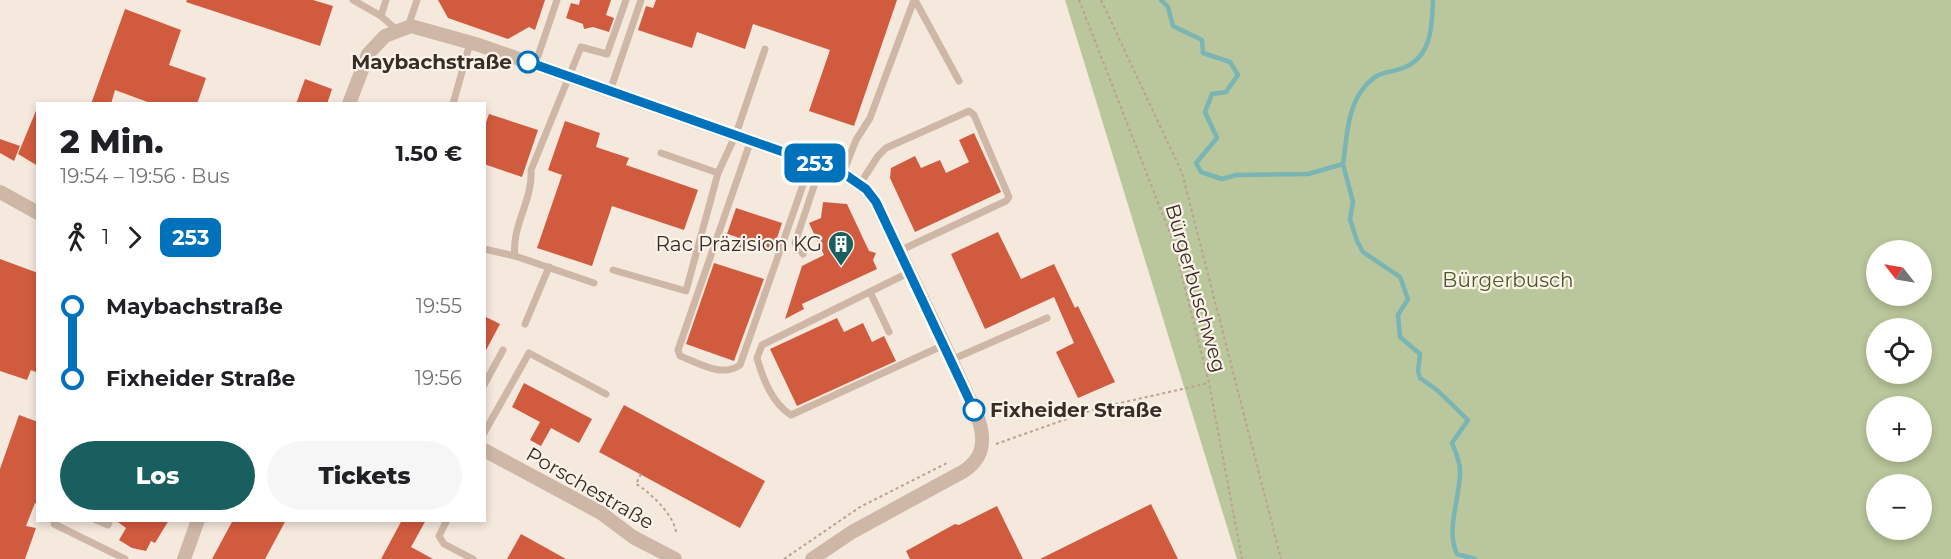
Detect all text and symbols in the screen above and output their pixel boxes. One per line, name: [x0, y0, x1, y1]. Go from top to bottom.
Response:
place label: Maybachstraße: [351, 50, 512, 74]
marker: Maybachstraße: [517, 51, 539, 73]
text: 2 Min.: [60, 121, 164, 161]
text: 1.50 €: [396, 140, 462, 167]
line badge: 253: [780, 144, 850, 182]
text: 253: [796, 151, 834, 176]
text: 19:54 – 19:56 · Bus: [60, 164, 230, 188]
street label: Bürgerbuschweg: [1160, 201, 1232, 375]
icon: walk: [60, 221, 93, 254]
icon: forward: [118, 221, 151, 254]
text: 1: [102, 225, 109, 249]
text: 253: [172, 225, 209, 250]
building icon: Rac Präzision KG: [826, 229, 856, 267]
place label: Rac Präzision KG: [655, 232, 822, 256]
north arrow: [1866, 240, 1932, 306]
map controls: [1866, 240, 1932, 540]
park label: Bürgerbusch: [1442, 268, 1574, 292]
text: Maybachstraße: [106, 293, 283, 320]
text: 19:55: [416, 294, 462, 318]
button: locate: [1866, 318, 1932, 384]
text: Fixheider Straße: [106, 365, 295, 392]
text: 19:56: [415, 366, 462, 390]
button: +: [1866, 396, 1932, 462]
place label: Fixheider Straße: [990, 398, 1162, 422]
marker: Fixheider Straße: [963, 399, 985, 421]
button: Los: [60, 441, 255, 510]
button: Tickets: [267, 441, 462, 510]
street label: Porschestraße: [522, 442, 658, 534]
button: −: [1866, 474, 1932, 540]

